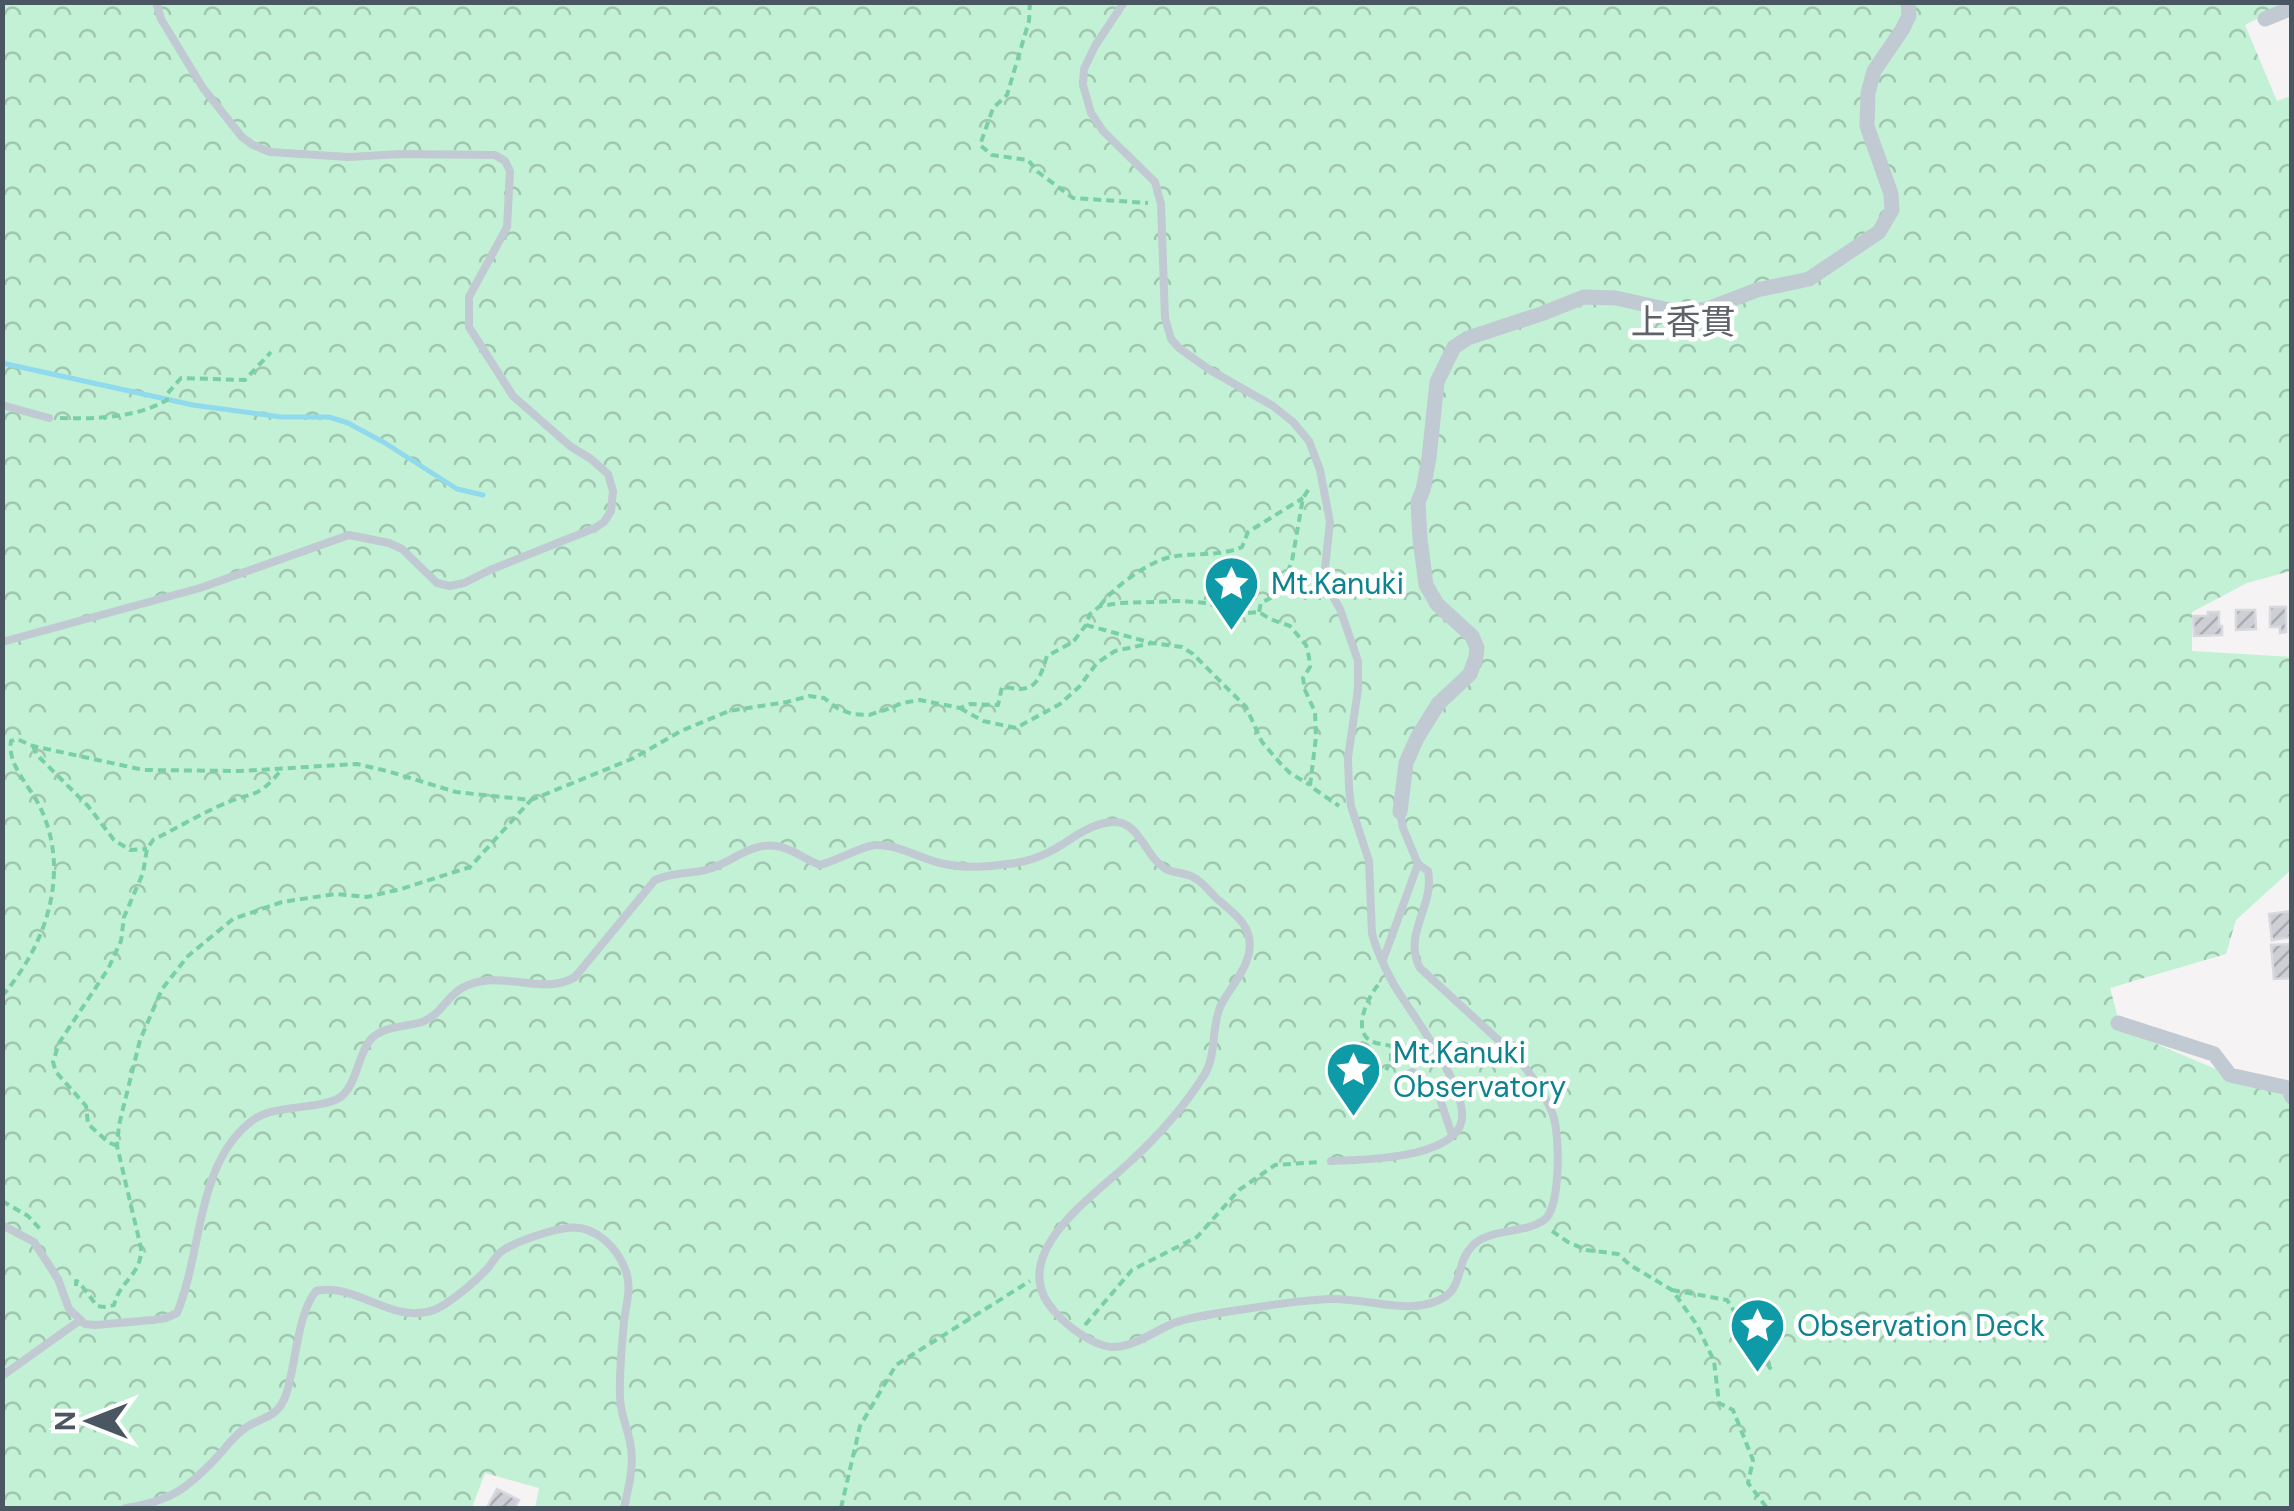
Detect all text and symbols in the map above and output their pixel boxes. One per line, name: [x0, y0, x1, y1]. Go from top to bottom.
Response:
district label: 上香貫: [1630, 299, 1736, 345]
place icon: Mt.Kanuki: [1202, 553, 1262, 632]
place label: Mt.Kanuki: [1271, 564, 1404, 603]
place label: Mt.Kanuki Observatory: [1393, 1033, 1566, 1106]
place icon: Mt.Kanuki Observatory: [1324, 1039, 1384, 1118]
place icon: Observation Deck: [1728, 1295, 1788, 1374]
place label: Observation Deck: [1797, 1306, 2045, 1345]
north arrow: [40, 1371, 140, 1471]
text: N: [47, 1411, 84, 1431]

